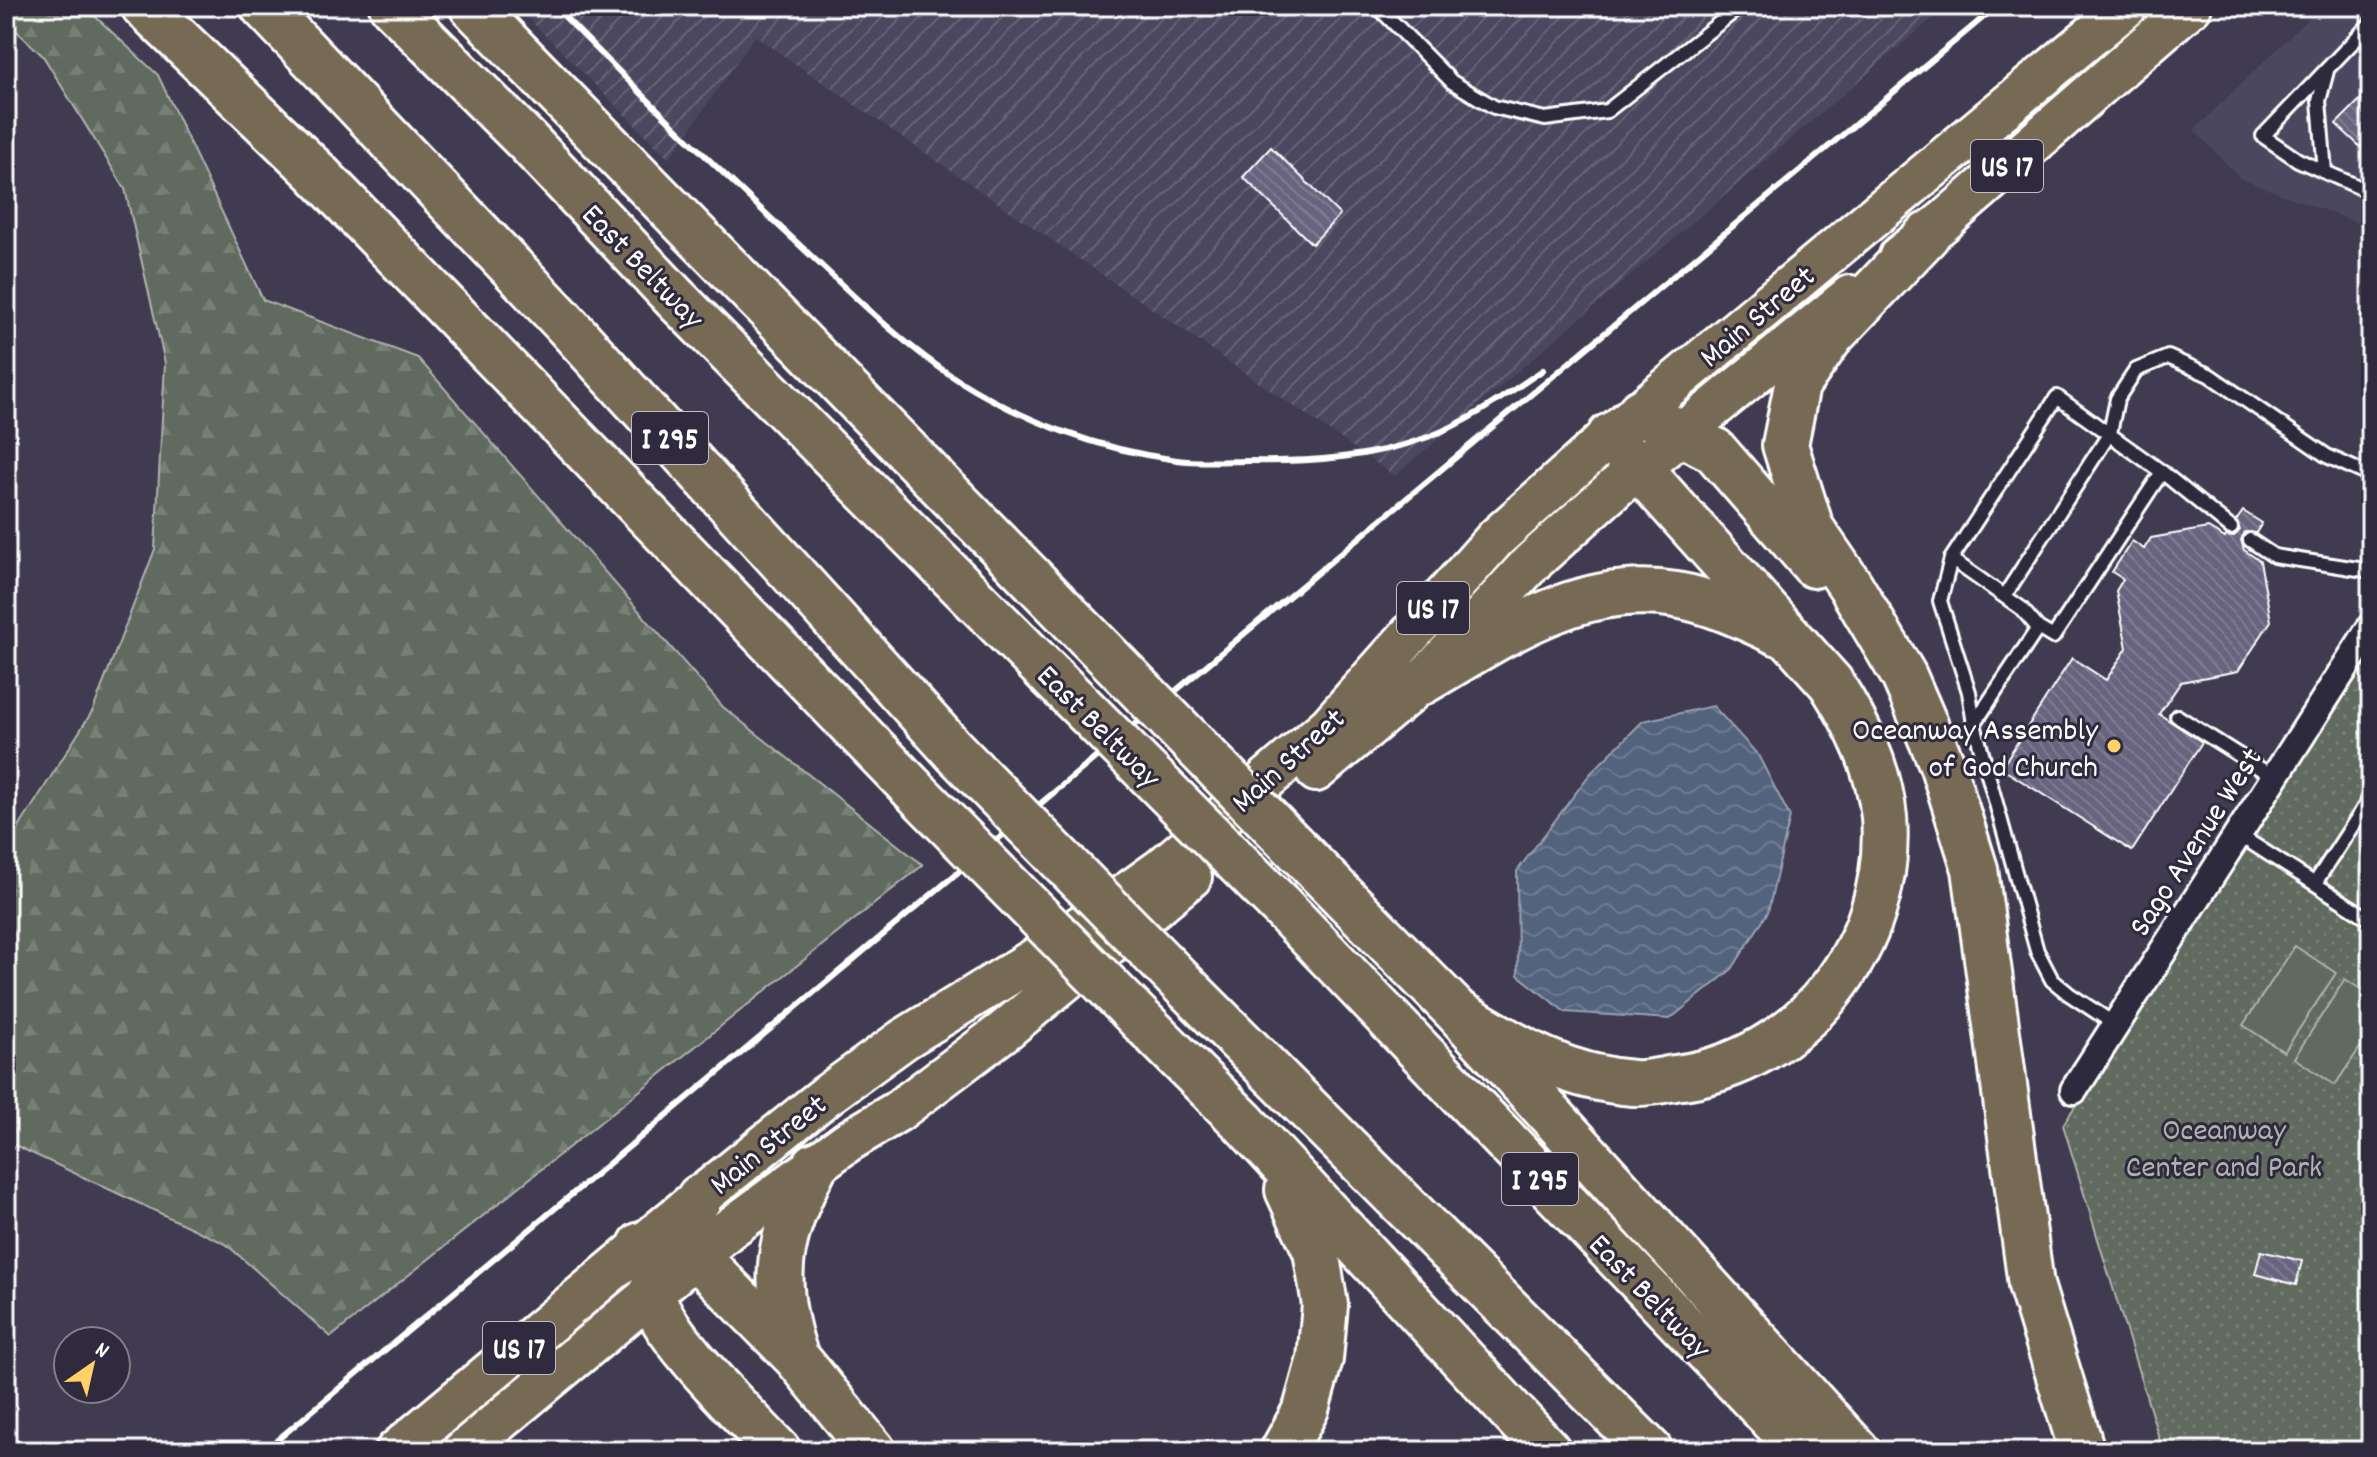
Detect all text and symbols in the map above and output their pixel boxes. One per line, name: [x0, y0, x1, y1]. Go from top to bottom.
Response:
road number: US 17: [1971, 140, 2043, 192]
street label: East Beltway: [568, 195, 713, 343]
street label: Main Street: [1691, 256, 1828, 381]
road number: I 295: [632, 412, 708, 464]
road number: US 17: [1397, 582, 1469, 634]
street label: East Beltway: [1024, 656, 1170, 802]
street label: Main Street: [1223, 699, 1358, 826]
place label: Oceanway Assembly of God Church: [1852, 710, 2099, 793]
marker: Oceanway Assembly of God Church: [2105, 737, 2123, 755]
street label: Sago Avenue West: [2120, 740, 2277, 947]
street label: Main Street: [701, 1085, 839, 1209]
park label: Oceanway Center and Park: [2126, 1110, 2322, 1193]
road number: I 295: [1502, 1153, 1578, 1205]
street label: East Beltway: [1575, 1225, 1720, 1373]
road number: US 17: [483, 1322, 555, 1374]
north arrow: [52, 1325, 132, 1405]
text: N: [88, 1335, 115, 1367]

